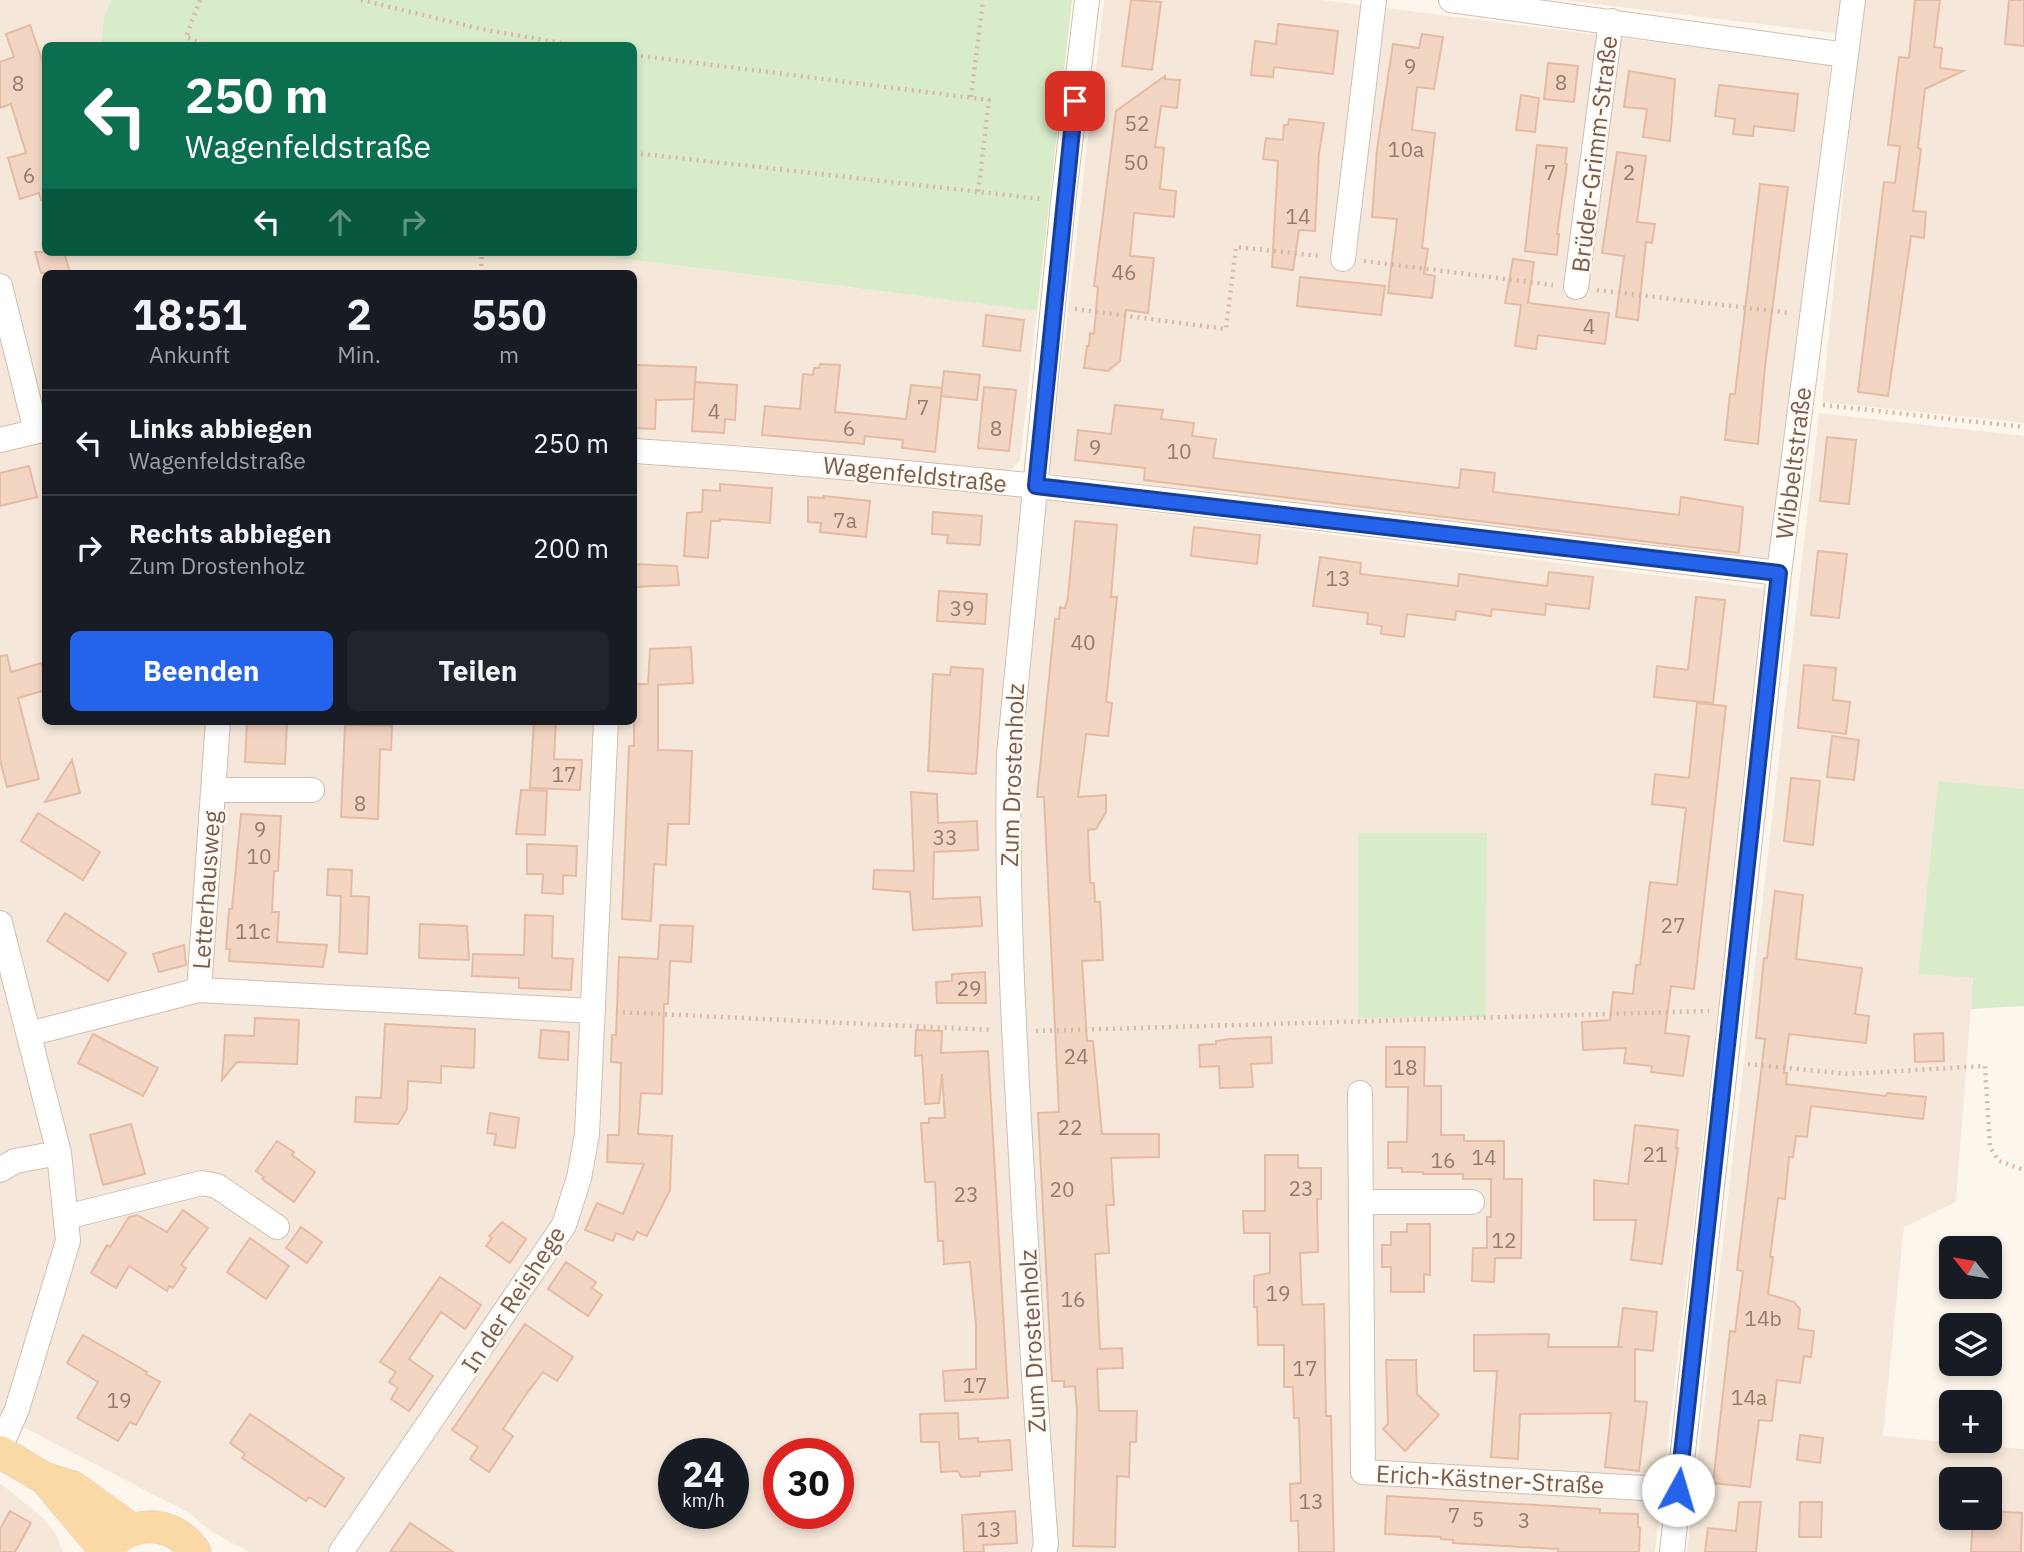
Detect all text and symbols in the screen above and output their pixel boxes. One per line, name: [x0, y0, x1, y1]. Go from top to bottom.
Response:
street label: Brüder-Grimm-Straße: [1564, 34, 1624, 274]
house number: 9: [1404, 52, 1416, 80]
text: 250 m: [185, 63, 329, 126]
house number: 8: [1555, 68, 1567, 96]
house number: 8: [12, 69, 24, 97]
icon: left: [70, 70, 161, 161]
pin: [1045, 71, 1105, 131]
icon: arrive: [1056, 82, 1094, 120]
house number: 52: [1124, 109, 1150, 137]
text: Wagenfeldstraße: [185, 125, 431, 167]
house number: 10a: [1388, 135, 1424, 163]
house number: 50: [1123, 148, 1149, 176]
house number: 7: [1544, 158, 1556, 186]
house number: 2: [1623, 158, 1635, 186]
house number: 6: [23, 161, 35, 189]
house number: 14: [1285, 202, 1311, 230]
icon: left: [248, 203, 286, 241]
icon: ahead: [321, 203, 359, 241]
icon: right: [394, 203, 432, 241]
house number: 46: [1111, 258, 1137, 286]
text: 18:51: [132, 287, 247, 342]
text: 2: [346, 287, 372, 342]
text: 550: [471, 287, 547, 342]
house number: 4: [1583, 312, 1595, 340]
text: Ankunft: [149, 339, 230, 369]
text: Min.: [337, 339, 381, 369]
text: m: [499, 339, 519, 369]
street label: Wibbeltstraße: [1768, 385, 1818, 541]
house number: 7: [917, 393, 929, 421]
house number: 4: [708, 397, 720, 425]
text: Links abbiegen: [129, 411, 312, 445]
house number: 6: [843, 414, 855, 442]
house number: 8: [990, 414, 1002, 442]
icon: left: [70, 424, 108, 462]
text: 250 m: [533, 426, 609, 460]
house number: 9: [1089, 433, 1101, 461]
house number: 10: [1166, 437, 1192, 465]
text: Wagenfeldstraße: [129, 445, 306, 475]
street label: Wagenfeldstraße: [822, 448, 1008, 500]
house number: 7a: [833, 506, 857, 534]
text: Rechts abbiegen: [129, 516, 332, 550]
icon: right: [70, 529, 108, 567]
text: 200 m: [533, 531, 609, 565]
text: Zum Drostenholz: [129, 550, 305, 580]
house number: 13: [1325, 564, 1351, 592]
house number: 39: [949, 594, 975, 622]
house number: 40: [1070, 628, 1096, 656]
button: Beenden: [70, 631, 333, 711]
button: Teilen: [347, 631, 609, 711]
street label: Zum Drostenholz: [993, 683, 1031, 867]
house number: 17: [551, 760, 577, 788]
house number: 8: [354, 789, 366, 817]
street label: Letterhausweg: [184, 809, 228, 971]
house number: 9: [254, 815, 266, 843]
house number: 33: [932, 823, 958, 851]
house number: 10: [246, 842, 272, 870]
house number: 27: [1660, 911, 1686, 939]
house number: 11c: [235, 917, 271, 945]
house number: 29: [956, 974, 982, 1002]
house number: 24: [1063, 1042, 1089, 1070]
house number: 18: [1392, 1053, 1418, 1081]
house number: 22: [1057, 1113, 1083, 1141]
house number: 21: [1642, 1140, 1668, 1168]
house number: 14: [1471, 1143, 1497, 1171]
house number: 16: [1430, 1146, 1456, 1174]
house number: 23: [1288, 1174, 1314, 1202]
house number: 20: [1049, 1175, 1075, 1203]
house number: 23: [953, 1180, 979, 1208]
street label: In der Reishege: [454, 1219, 572, 1379]
house number: 12: [1491, 1226, 1517, 1254]
north arrow: [1939, 1236, 2002, 1298]
map controls: [1939, 1236, 2002, 1530]
street label: Zum Drostenholz: [1011, 1248, 1053, 1434]
house number: 19: [1265, 1279, 1291, 1307]
house number: 16: [1060, 1285, 1086, 1313]
house number: 14b: [1744, 1304, 1782, 1332]
button: layers: [1939, 1313, 2002, 1376]
house number: 17: [1292, 1354, 1318, 1382]
house number: 17: [962, 1371, 988, 1399]
house number: 14a: [1731, 1383, 1767, 1411]
house number: 19: [106, 1386, 132, 1414]
button: +: [1939, 1390, 2002, 1453]
speed limit sign: 30: [763, 1438, 854, 1529]
text: 24: [682, 1451, 725, 1497]
position arrow: [1641, 1453, 1715, 1527]
street label: Erich-Kästner-Straße: [1375, 1457, 1605, 1501]
button: −: [1939, 1467, 2002, 1530]
house number: 13: [1298, 1487, 1324, 1515]
text: km/h: [682, 1489, 725, 1512]
house number: 7: [1448, 1501, 1460, 1529]
house number: 5: [1472, 1505, 1484, 1533]
house number: 3: [1518, 1506, 1530, 1534]
house number: 13: [976, 1515, 1002, 1543]

